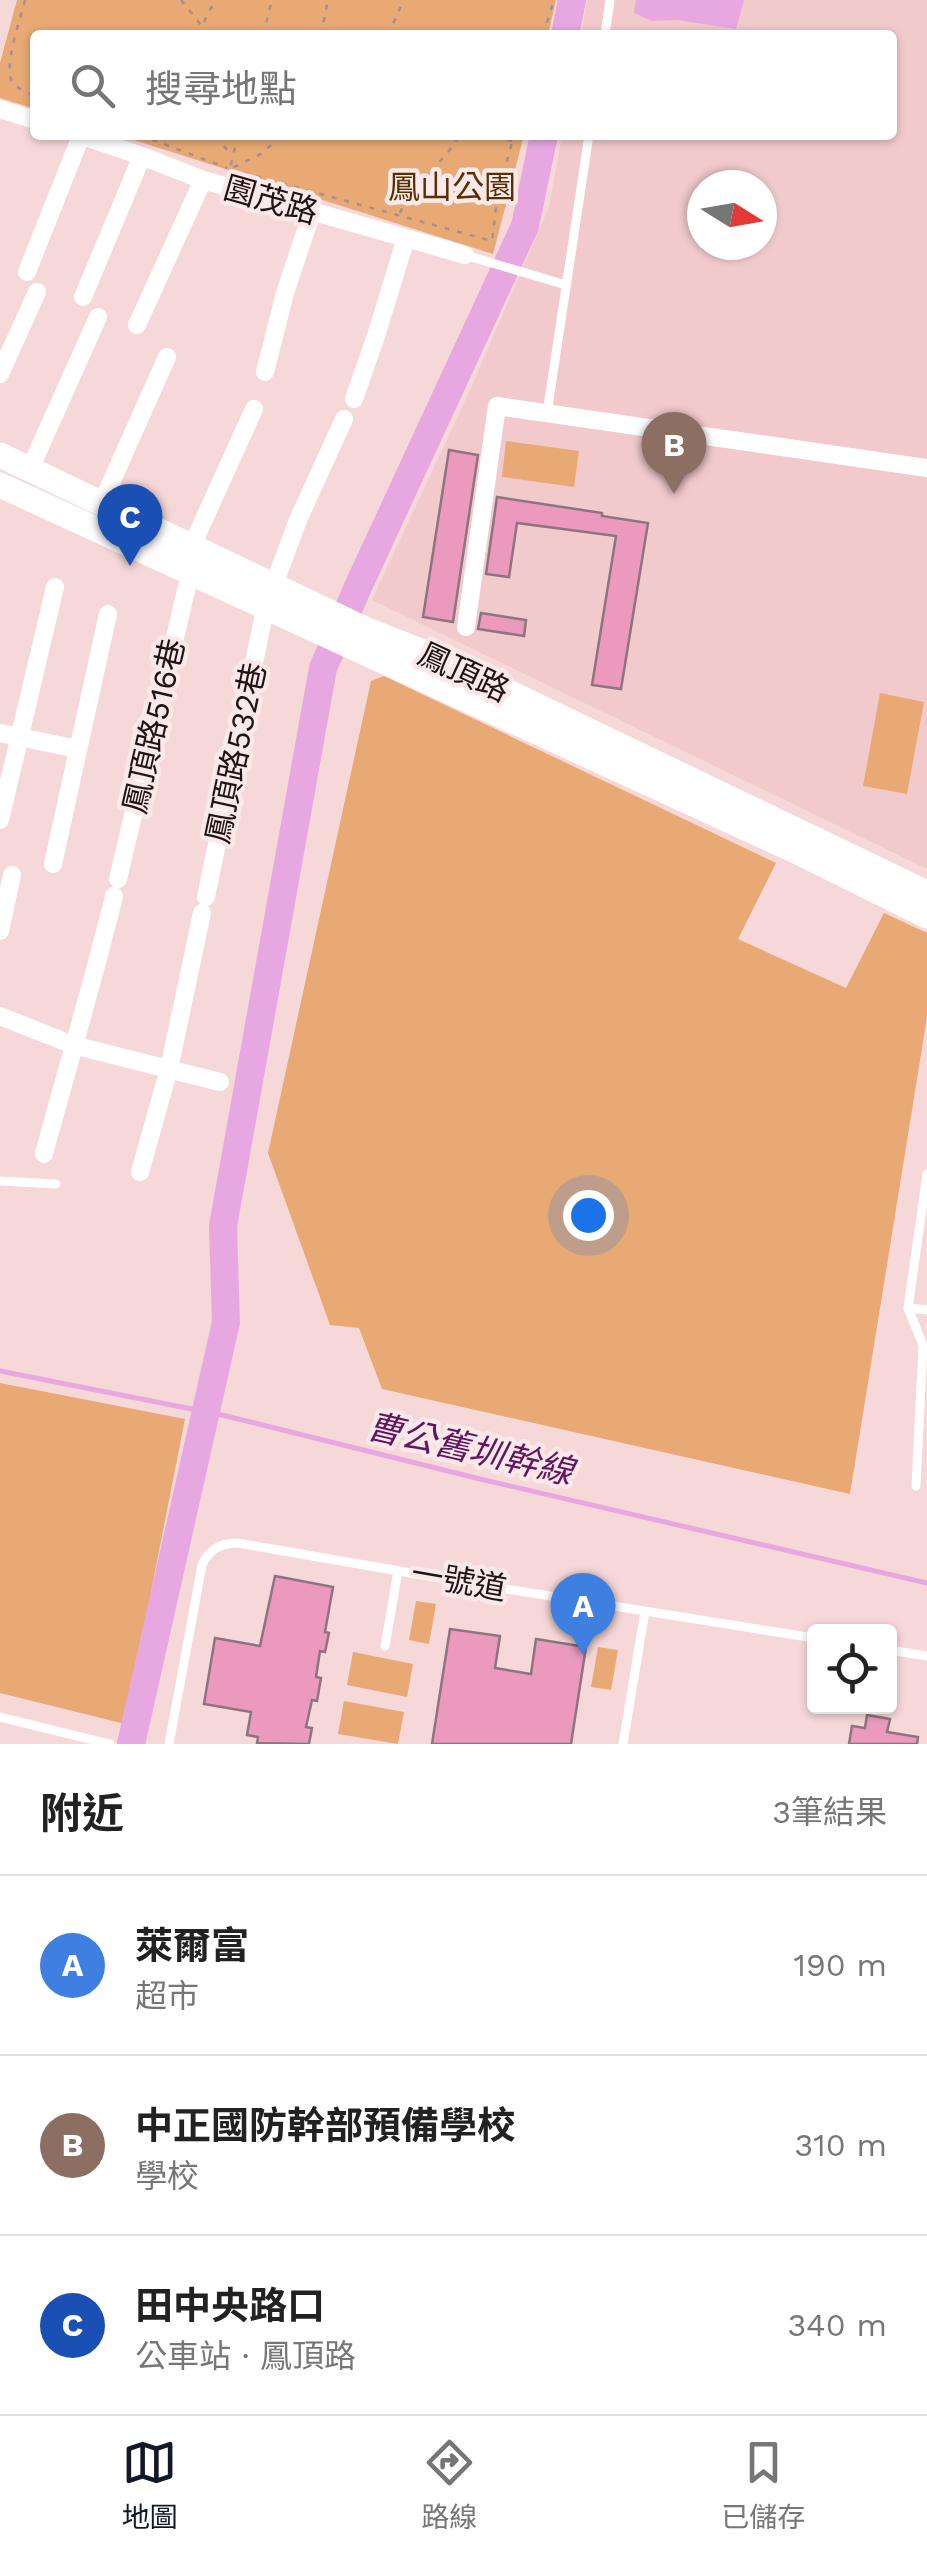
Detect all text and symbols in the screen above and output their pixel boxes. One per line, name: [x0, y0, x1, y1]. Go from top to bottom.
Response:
search box: [30, 30, 897, 140]
icon: search: [65, 58, 120, 113]
text: 搜尋地點: [145, 67, 297, 111]
park label: 鳳山公園: [388, 168, 516, 206]
street label: 園茂路: [220, 169, 322, 231]
north arrow: [687, 170, 777, 260]
pin: B: [642, 412, 706, 494]
pin: C: [98, 484, 162, 566]
street label: 鳳頂路: [412, 634, 516, 710]
street label: 鳳頂路516巷: [115, 635, 193, 817]
street label: 鳳頂路532巷: [198, 659, 274, 847]
your location: [563, 1190, 614, 1241]
water label: 曹公舊圳幹線: [363, 1405, 581, 1494]
street label: 一號道: [408, 1554, 510, 1608]
pin: A: [550, 1572, 616, 1655]
map controls: [807, 1624, 897, 1714]
button: locate: [807, 1624, 897, 1714]
text: 附近: [40, 1789, 124, 1838]
text: 3筆結果: [772, 1793, 887, 1831]
text: 萊爾富: [135, 1924, 249, 1968]
text: A: [62, 1946, 83, 1984]
text: 190 m: [793, 1946, 887, 1984]
text: 超市: [135, 1977, 199, 2015]
text: 中正國防幹部預備學校: [135, 2104, 515, 2148]
text: B: [62, 2126, 83, 2164]
text: 310 m: [795, 2126, 887, 2164]
text: 學校: [135, 2157, 199, 2195]
text: 田中央路口: [135, 2284, 325, 2328]
text: C: [62, 2306, 83, 2344]
text: 340 m: [787, 2306, 887, 2344]
text: 公車站 · 鳳頂路: [135, 2337, 356, 2375]
tab: 地圖: [122, 2435, 178, 2535]
tab: 路線: [421, 2435, 477, 2535]
tab: 已儲存: [721, 2435, 805, 2535]

